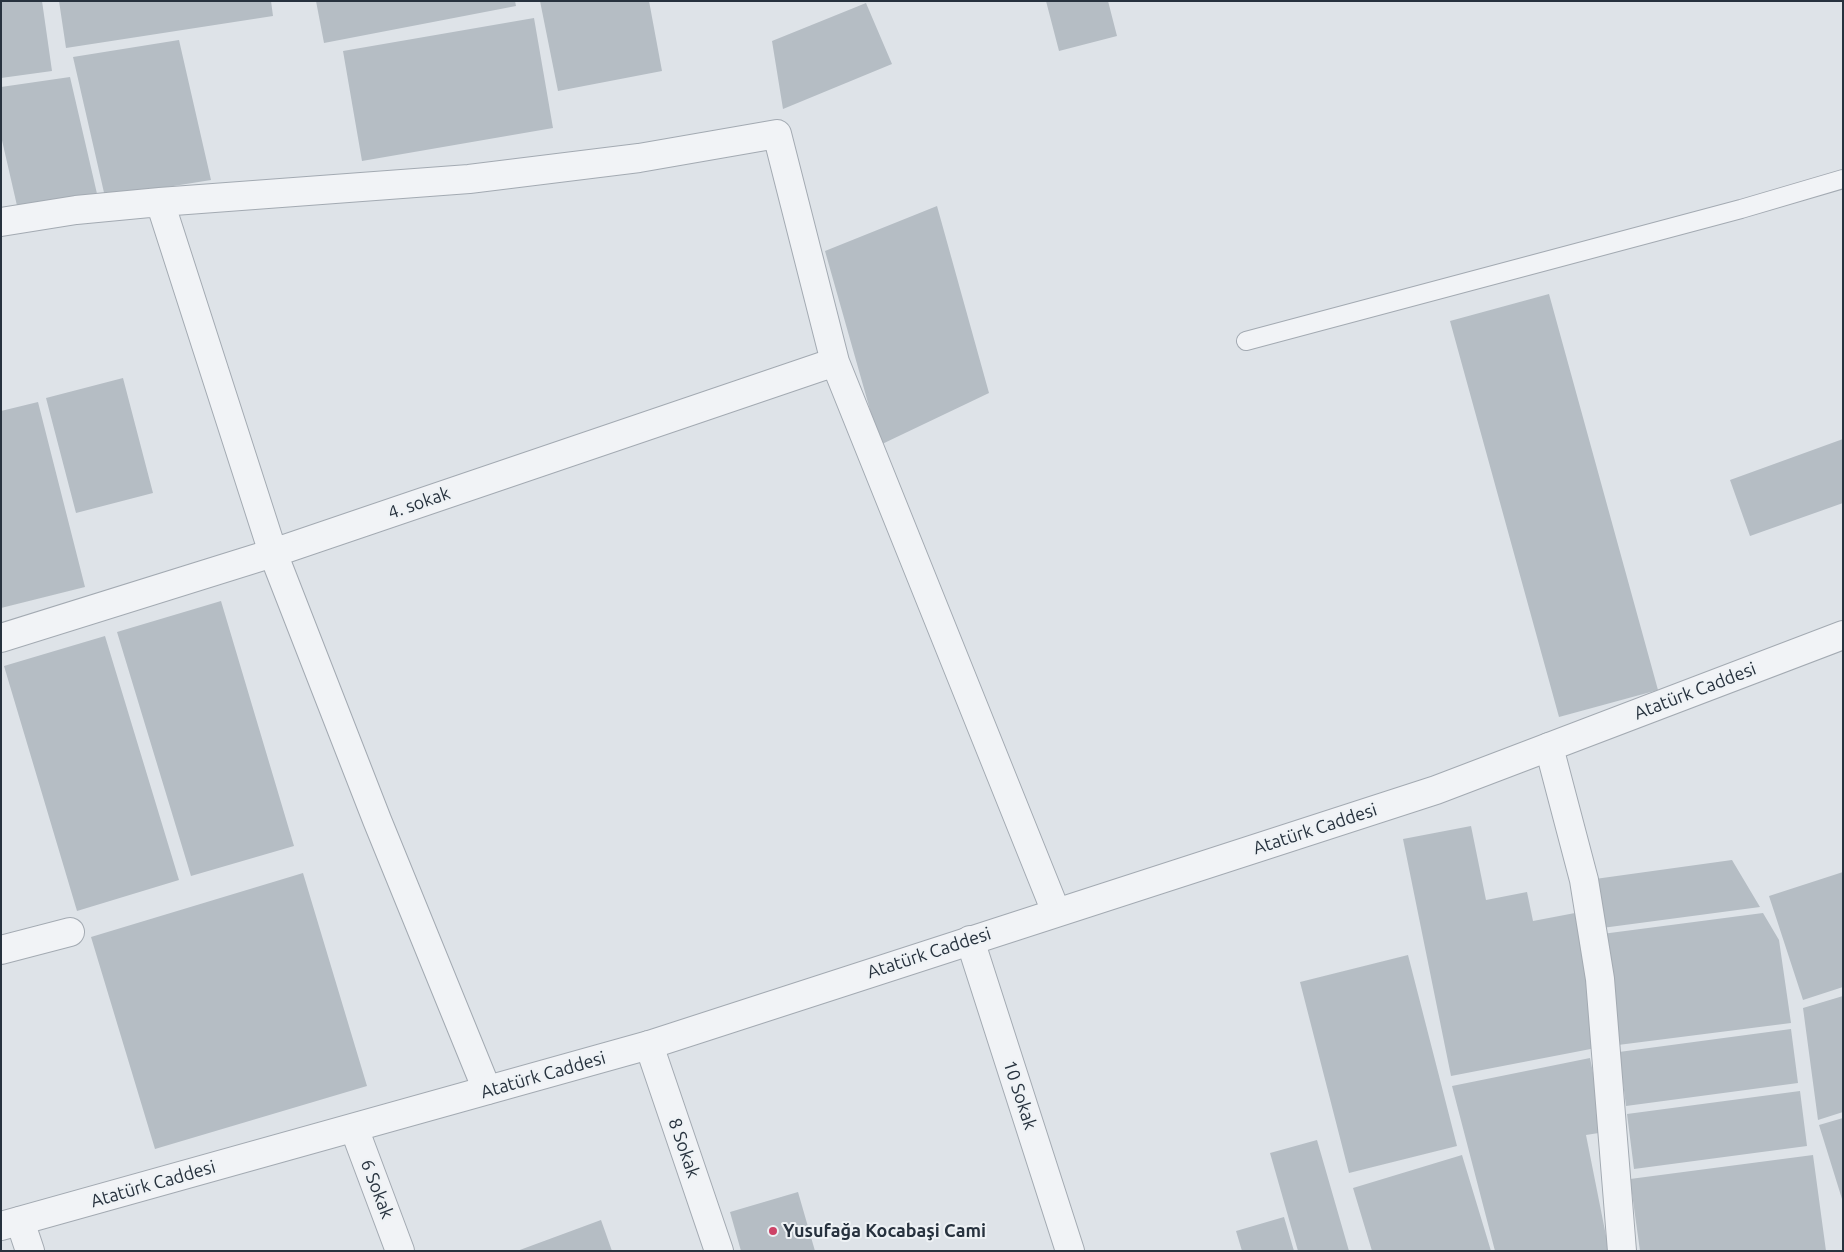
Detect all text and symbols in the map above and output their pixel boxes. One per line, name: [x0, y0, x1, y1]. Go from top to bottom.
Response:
street label: 4. sokak: [385, 482, 453, 524]
street label: Atatürk Caddesi: [1631, 658, 1759, 724]
street label: Atatürk Caddesi: [1250, 799, 1380, 859]
street label: Atatürk Caddesi: [864, 923, 994, 983]
street label: Atatürk Caddesi: [478, 1047, 608, 1103]
street label: 10 Sokak: [999, 1058, 1041, 1132]
street label: 8 Sokak: [664, 1115, 704, 1181]
street label: Atatürk Caddesi: [88, 1156, 218, 1212]
street label: 6 Sokak: [356, 1156, 398, 1222]
place label: Yusufağa Kocabaşi Cami: [783, 1220, 986, 1242]
marker: Yusufağa Kocabaşi Cami: [767, 1225, 779, 1237]

